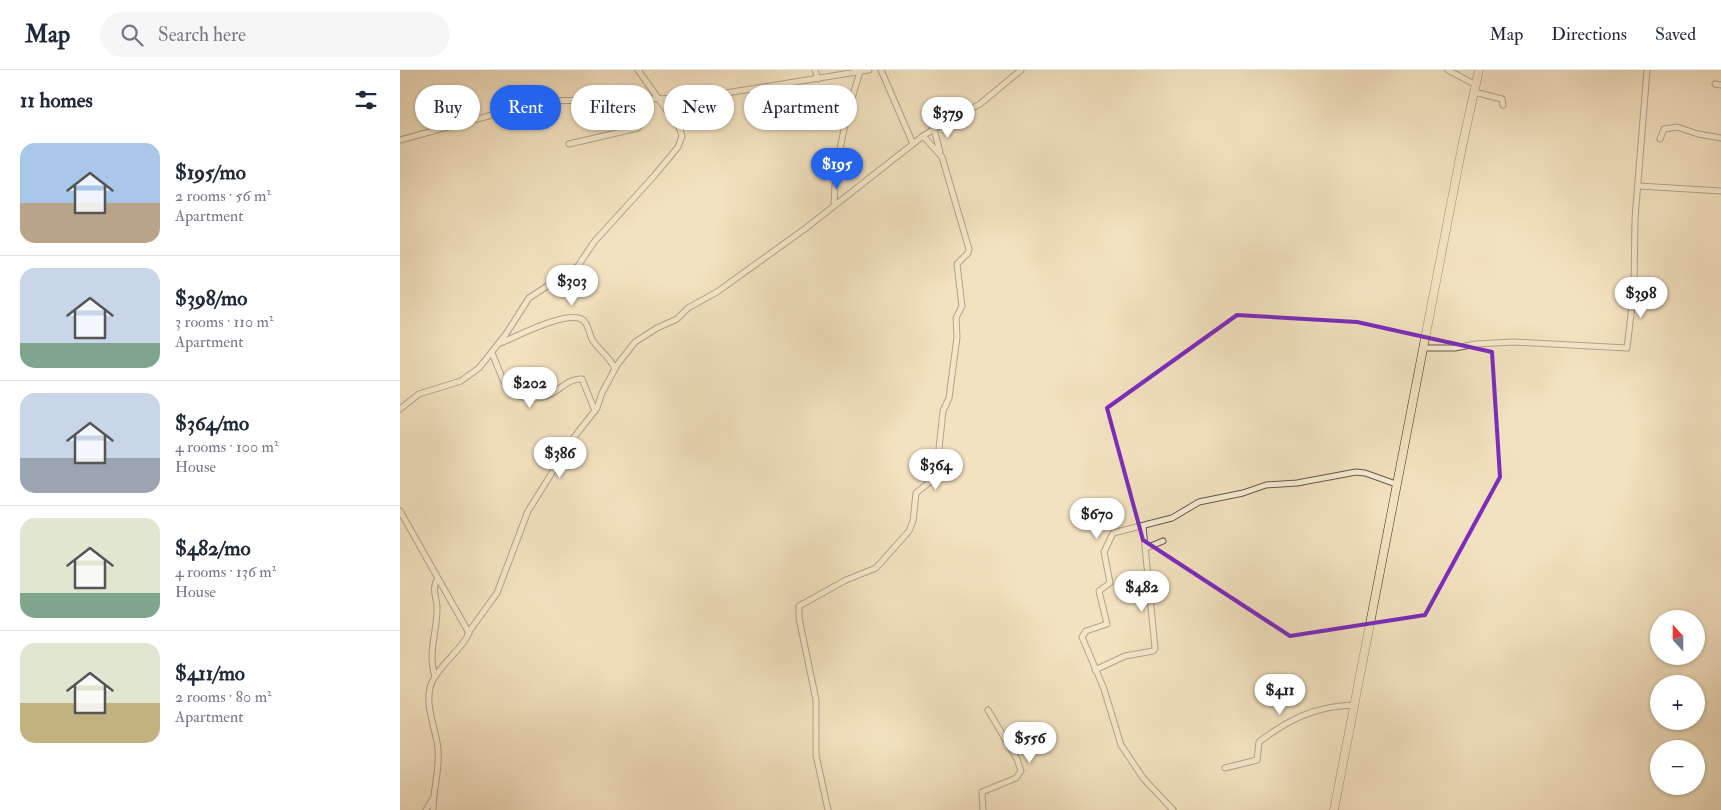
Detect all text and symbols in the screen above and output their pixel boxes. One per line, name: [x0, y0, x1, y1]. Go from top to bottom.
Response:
search box: [100, 12, 450, 57]
text: Map: [25, 19, 70, 50]
icon: search: [118, 21, 146, 49]
text: Search here: [158, 23, 246, 47]
text: Map: [1490, 23, 1523, 46]
text: Directions: [1551, 23, 1627, 46]
text: Saved: [1655, 23, 1696, 46]
chip: Buy: [415, 85, 480, 130]
chip: Rent: [490, 85, 561, 130]
chip: Filters: [571, 85, 654, 130]
chip: New: [664, 85, 734, 130]
chip: Apartment: [744, 85, 857, 130]
icon: filters: [352, 86, 380, 114]
text: 11 homes: [20, 87, 93, 114]
pin: $379: [918, 97, 978, 139]
text: $379: [933, 103, 963, 123]
pin: $195: [807, 148, 867, 190]
text: $195: [822, 154, 852, 174]
text: $195/mo: [175, 159, 246, 186]
icon: home: [60, 163, 120, 223]
text: 2 rooms · 56 m²: [175, 186, 271, 206]
text: Apartment: [175, 206, 243, 226]
pin: $303: [542, 264, 602, 307]
text: $303: [557, 271, 587, 291]
pin: $398: [1611, 276, 1671, 319]
text: $398: [1626, 283, 1656, 303]
text: $398/mo: [175, 285, 247, 312]
icon: home: [60, 288, 120, 348]
text: 3 rooms · 110 m²: [175, 312, 273, 332]
text: Apartment: [175, 332, 243, 352]
pin: $202: [500, 366, 560, 409]
text: $202: [513, 373, 547, 393]
text: $364/mo: [175, 410, 249, 437]
icon: home: [60, 413, 120, 473]
pin: $386: [530, 436, 590, 479]
text: 4 rooms · 100 m²: [175, 437, 278, 457]
text: $386: [545, 443, 575, 463]
pin: $364: [906, 448, 966, 491]
text: $364: [920, 455, 952, 475]
text: House: [175, 457, 216, 477]
pin: $670: [1067, 498, 1127, 540]
text: $670: [1081, 504, 1113, 524]
text: $482/mo: [175, 535, 251, 562]
icon: home: [60, 538, 120, 598]
text: 4 rooms · 136 m²: [175, 562, 276, 582]
pin: $482: [1112, 570, 1172, 613]
text: $482: [1125, 577, 1159, 597]
text: House: [175, 582, 216, 602]
north arrow: [1650, 610, 1705, 665]
map controls: [1650, 610, 1705, 795]
text: $411/mo: [175, 660, 245, 687]
icon: home: [60, 663, 120, 723]
pin: $411: [1250, 674, 1310, 716]
button: +: [1650, 675, 1705, 730]
text: $411: [1265, 680, 1295, 700]
text: 2 rooms · 80 m²: [175, 687, 272, 707]
text: Apartment: [175, 707, 243, 727]
pin: $556: [1000, 722, 1060, 764]
text: $556: [1014, 728, 1046, 748]
button: −: [1650, 740, 1705, 795]

